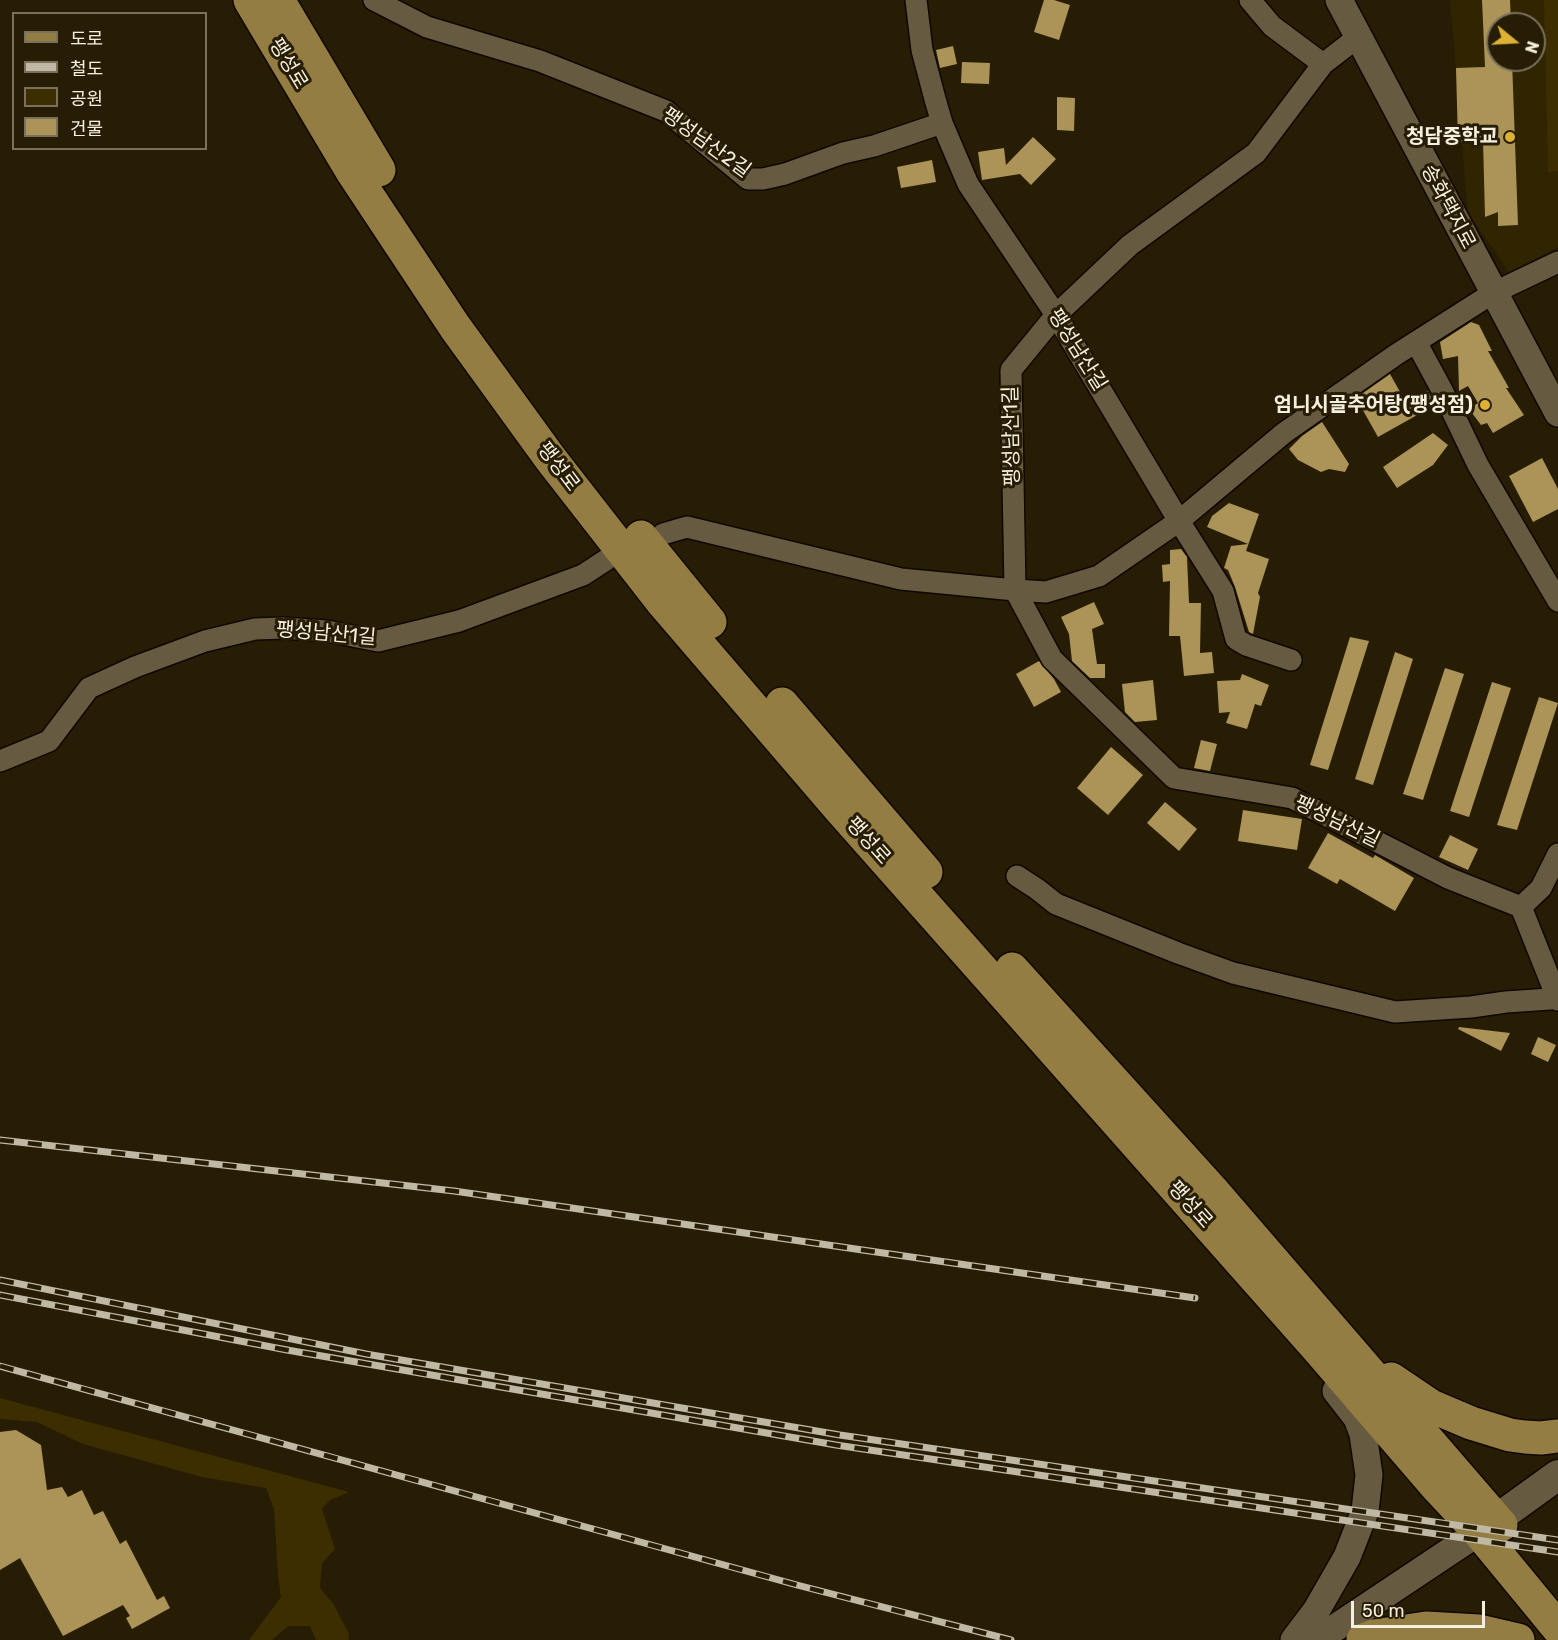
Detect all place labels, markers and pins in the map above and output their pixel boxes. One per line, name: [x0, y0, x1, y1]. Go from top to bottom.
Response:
place label: 청담중학교: [1406, 125, 1498, 149]
marker: 청담중학교: [1503, 130, 1517, 144]
place label: 엄니시골추어탕(팽성점): [1274, 393, 1473, 417]
marker: 엄니시골추어탕(팽성점): [1478, 398, 1492, 412]

